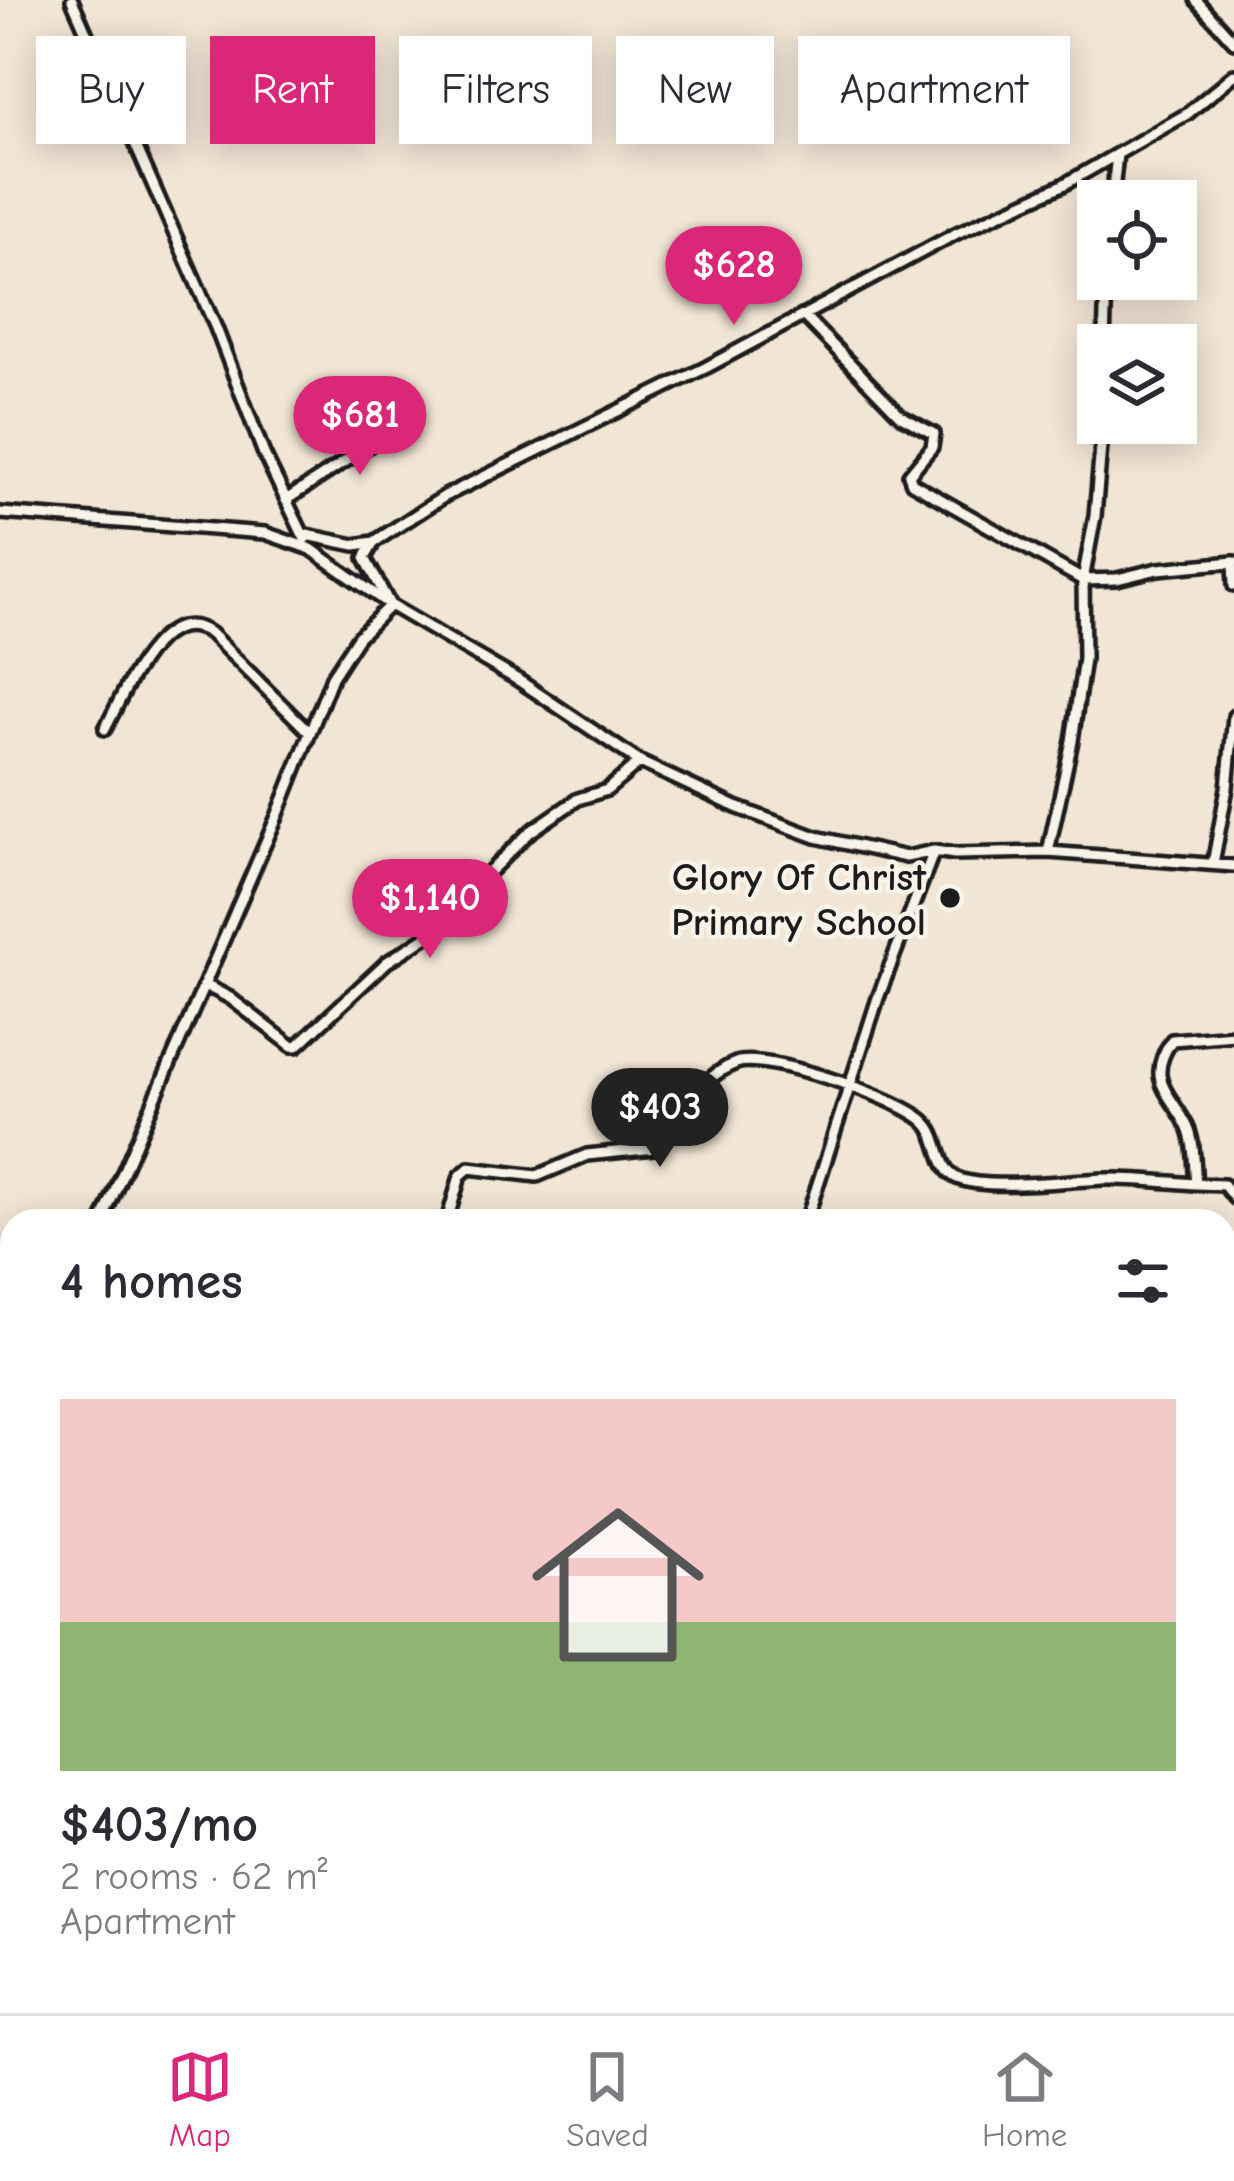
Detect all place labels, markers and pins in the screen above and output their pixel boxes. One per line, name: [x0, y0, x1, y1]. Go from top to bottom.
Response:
pin: $628: [663, 226, 805, 328]
pin: $681: [289, 376, 431, 478]
place label: Glory Of Christ Primary School: [671, 855, 927, 945]
pin: $1,140: [332, 859, 528, 961]
marker: Glory Of Christ Primary School: [937, 885, 963, 911]
pin: $403: [589, 1068, 731, 1170]

